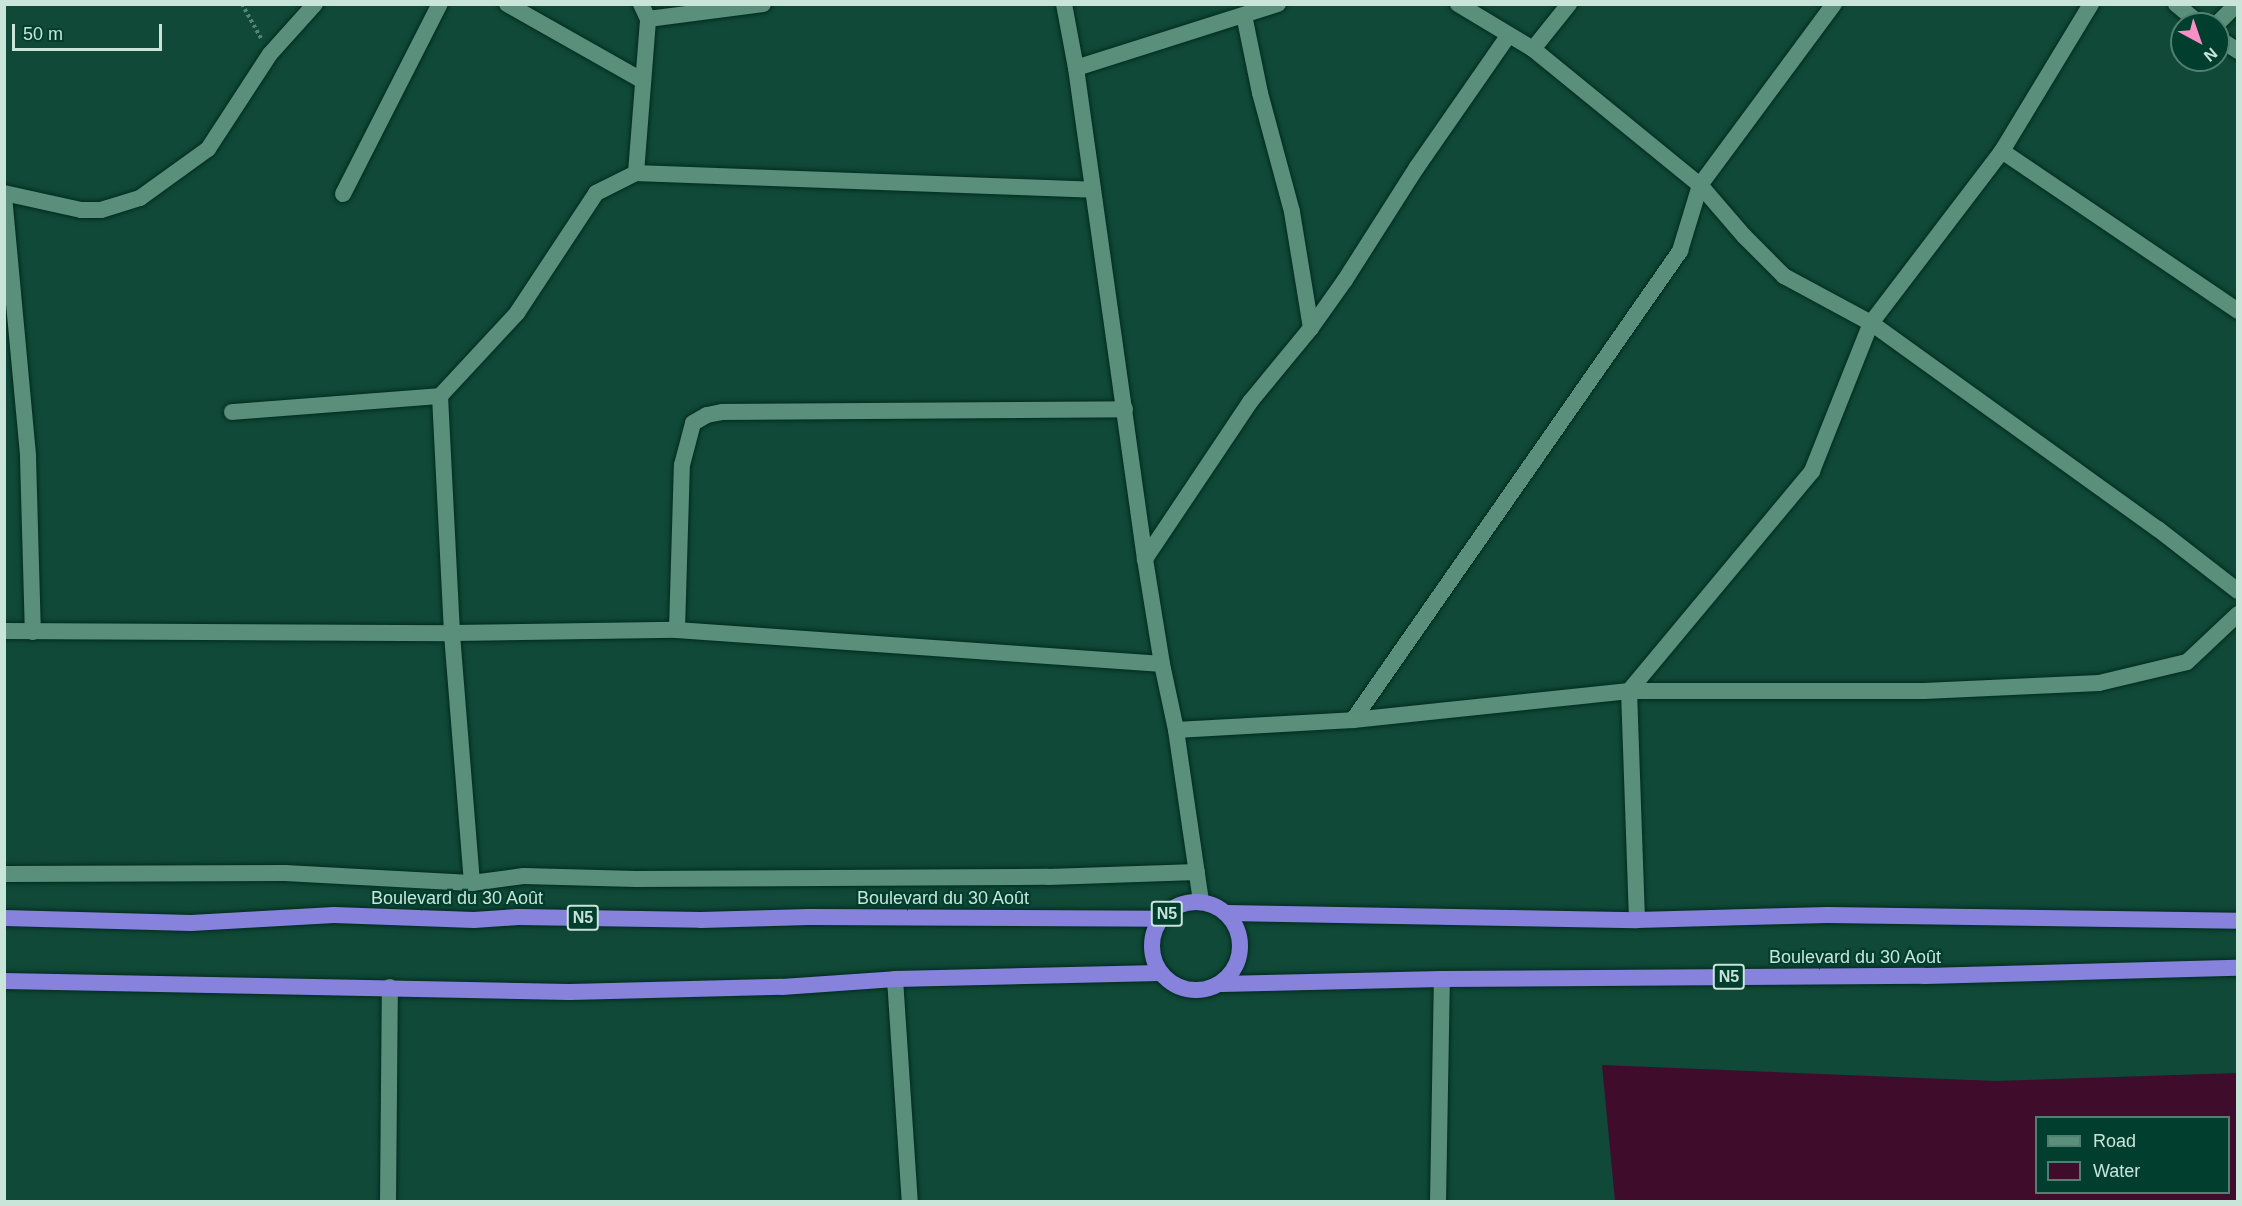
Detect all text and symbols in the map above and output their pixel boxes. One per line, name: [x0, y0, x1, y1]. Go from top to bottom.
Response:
scale bar: [15, 12, 165, 50]
north arrow: [2170, 12, 2230, 72]
text: 50 m: [23, 24, 63, 44]
text: N: [2201, 44, 2220, 65]
street label: Boulevard du 30 Août: [370, 887, 544, 909]
street label: Boulevard du 30 Août: [856, 887, 1030, 909]
road number: N5: [1150, 901, 1184, 927]
road number: N5: [566, 905, 600, 931]
street label: Boulevard du 30 Août: [1768, 946, 1942, 968]
road number: N5: [1712, 964, 1746, 990]
legend: [2035, 1116, 2230, 1194]
text: Road: [2093, 1131, 2136, 1151]
text: Water: [2093, 1161, 2140, 1181]

